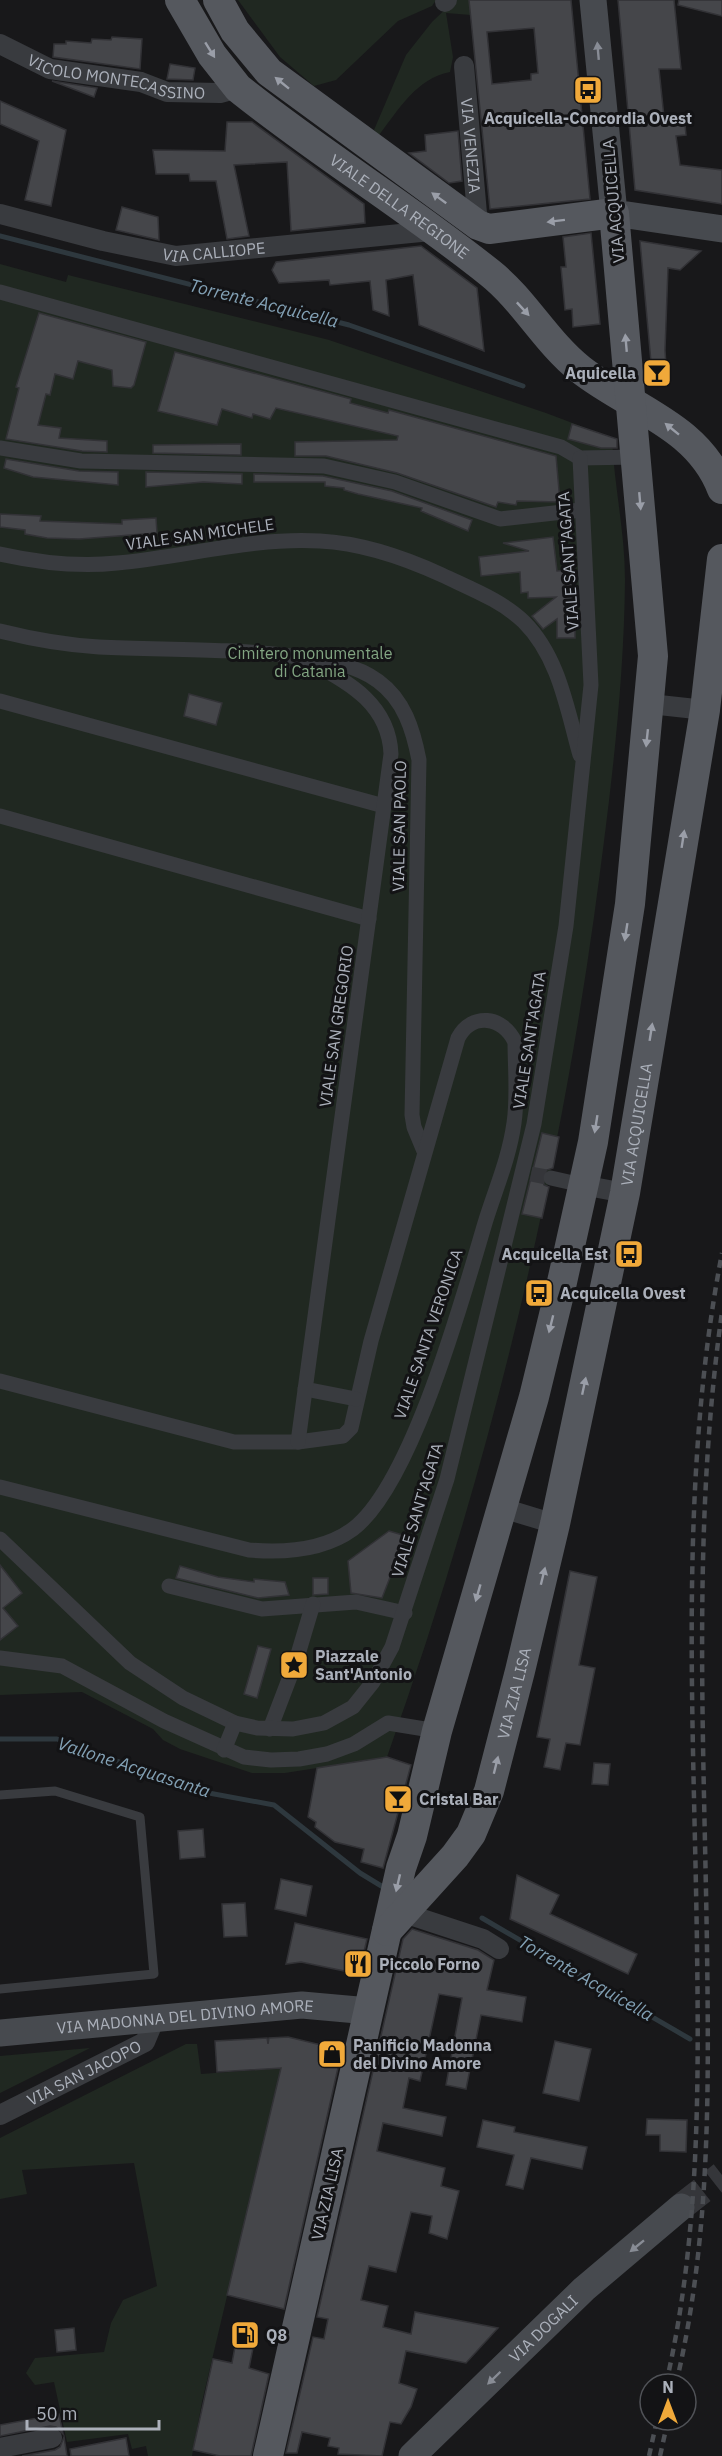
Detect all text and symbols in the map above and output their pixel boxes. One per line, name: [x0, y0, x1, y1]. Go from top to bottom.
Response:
one-way arrow: [593, 41, 603, 60]
one-way arrow: [204, 42, 215, 58]
street label: VICOLO MONTECASSINO: [24, 49, 205, 103]
bus stop icon: Acquicella-Concordia Ovest: [572, 74, 604, 106]
one-way arrow: [274, 77, 289, 90]
street label: VIA VENEZIA: [457, 97, 485, 194]
place label: Acquicella-Concordia Ovest: [484, 108, 692, 128]
street label: VIA ACQUICELLA: [598, 138, 628, 264]
street label: VIALE DELLA REGIONE: [326, 150, 473, 263]
one-way arrow: [431, 192, 447, 204]
one-way arrow: [546, 216, 565, 225]
street label: VIA CALLIOPE: [161, 237, 266, 266]
water label: Torrente Acquicella: [187, 273, 341, 333]
one-way arrow: [516, 301, 530, 316]
one-way arrow: [621, 334, 631, 353]
bar icon: Aquicella: [641, 357, 673, 389]
place label: Aquicella: [565, 363, 636, 383]
one-way arrow: [665, 424, 680, 436]
street label: VIALE SANT'AGATA: [553, 491, 583, 631]
one-way arrow: [635, 492, 644, 511]
street label: VIALE SAN MICHELE: [125, 514, 275, 554]
park label: Cimitero monumentale di Catania: [227, 643, 393, 681]
one-way arrow: [642, 728, 652, 747]
street label: VIALE SAN PAOLO: [388, 760, 410, 892]
one-way arrow: [679, 830, 688, 849]
one-way arrow: [621, 922, 630, 941]
street label: VIALE SAN GREGORIO: [315, 944, 357, 1108]
street label: VIALE SANT'AGATA: [508, 970, 550, 1110]
one-way arrow: [647, 1022, 656, 1041]
street label: VIA ACQUICELLA: [616, 1061, 656, 1187]
one-way arrow: [591, 1115, 600, 1134]
bus stop icon: Acquicella Est: [613, 1238, 645, 1270]
place label: Acquicella Est: [502, 1244, 608, 1264]
street label: VIALE SANTA VERONICA: [389, 1246, 467, 1422]
bus stop icon: Acquicella Ovest: [523, 1277, 555, 1309]
place label: Acquicella Ovest: [560, 1283, 686, 1303]
one-way arrow: [546, 1315, 556, 1333]
one-way arrow: [580, 1376, 589, 1395]
street label: VIALE SANT'AGATA: [387, 1440, 447, 1580]
one-way arrow: [538, 1567, 548, 1585]
one-way arrow: [472, 1584, 482, 1602]
street label: VIA ZIA LISA: [493, 1645, 535, 1741]
place label: Piazzale Sant'Antonio: [315, 1646, 412, 1684]
place icon: Piazzale Sant'Antonio: [278, 1649, 310, 1681]
water label: Vallone Acquasanta: [55, 1731, 213, 1803]
one-way arrow: [491, 1756, 501, 1774]
bar icon: Cristal Bar: [382, 1783, 414, 1815]
place label: Cristal Bar: [419, 1789, 499, 1809]
one-way arrow: [392, 1874, 402, 1893]
water label: Torrente Acquicella: [514, 1930, 658, 2026]
restaurant icon: Piccolo Forno: [342, 1948, 374, 1980]
place label: Piccolo Forno: [379, 1954, 480, 1974]
street label: VIA MADONNA DEL DIVINO AMORE: [56, 1995, 315, 2038]
place label: Panificio Madonna del Divino Amore: [353, 2035, 492, 2073]
street label: VIA SAN JACOPO: [24, 2036, 144, 2110]
shop icon: Panificio Madonna del Divino Amore: [316, 2038, 348, 2070]
street label: VIA ZIA LISA: [307, 2146, 347, 2242]
one-way arrow: [629, 2240, 645, 2253]
street label: VIA DOGALI: [505, 2291, 582, 2366]
fuel station icon: Q8: [229, 2319, 261, 2351]
place label: Q8: [266, 2325, 287, 2345]
one-way arrow: [487, 2371, 501, 2385]
north arrow: [638, 2372, 698, 2432]
text: N: [662, 2377, 674, 2397]
scale bar: [27, 2393, 159, 2431]
text: 50 m: [36, 2402, 78, 2425]

